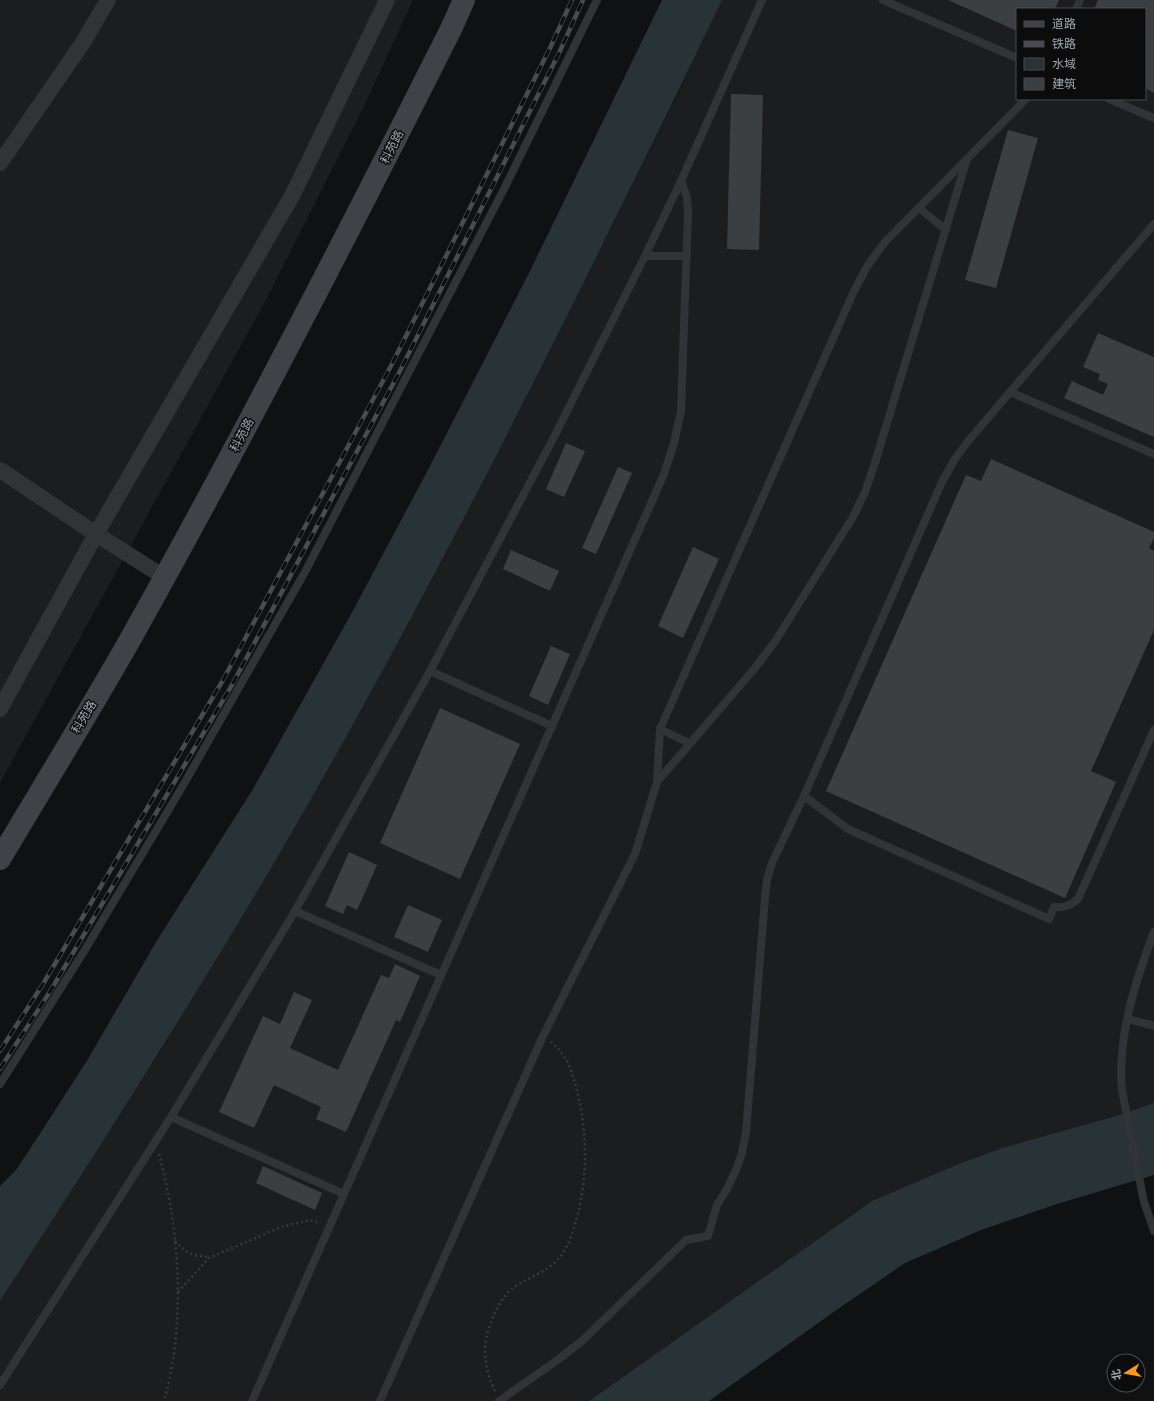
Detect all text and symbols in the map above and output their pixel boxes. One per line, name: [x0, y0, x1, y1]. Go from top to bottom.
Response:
legend: [1016, 8, 1146, 100]
text: 道路: [1052, 15, 1076, 33]
text: 铁路: [1052, 35, 1076, 53]
text: 水域: [1052, 55, 1076, 73]
text: 建筑: [1052, 75, 1076, 93]
street label: 科苑路: [376, 127, 408, 167]
street label: 科苑路: [226, 415, 258, 455]
street label: 科苑路: [67, 697, 101, 737]
north arrow: [1106, 1353, 1146, 1393]
text: 北: [1107, 1368, 1125, 1382]

